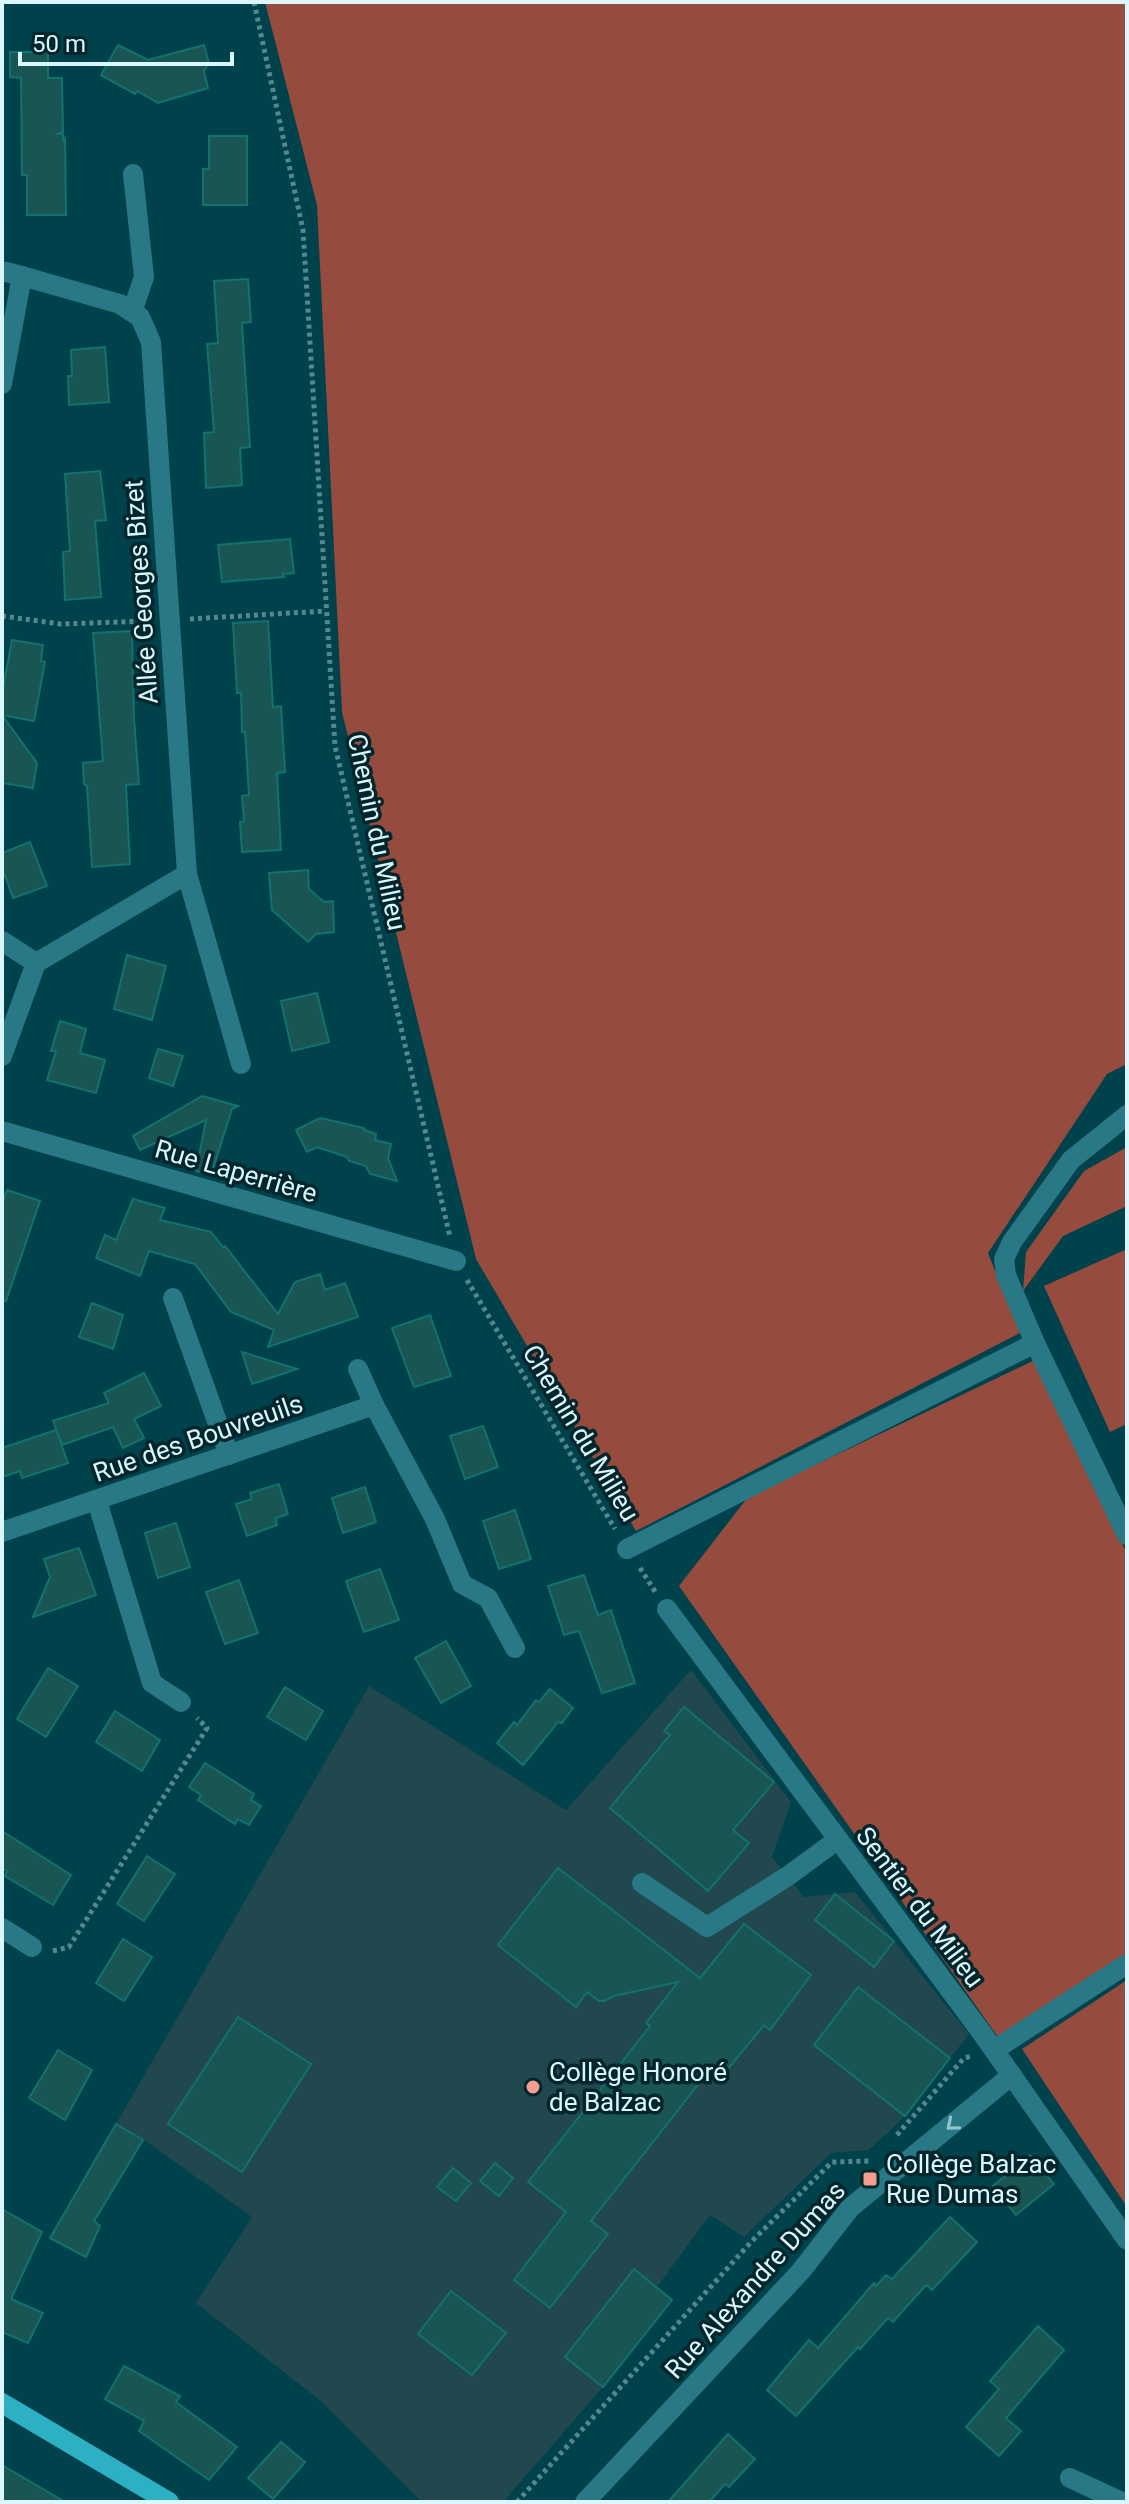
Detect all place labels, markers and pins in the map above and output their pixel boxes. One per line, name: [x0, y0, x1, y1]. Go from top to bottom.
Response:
place label: Collège Honoré de Balzac: [549, 2057, 727, 2117]
marker: Collège Honoré de Balzac: [524, 2078, 542, 2096]
place label: Collège Balzac Rue Dumas: [886, 2149, 1056, 2209]
marker: Collège Balzac Rue Dumas: [861, 2170, 879, 2188]

